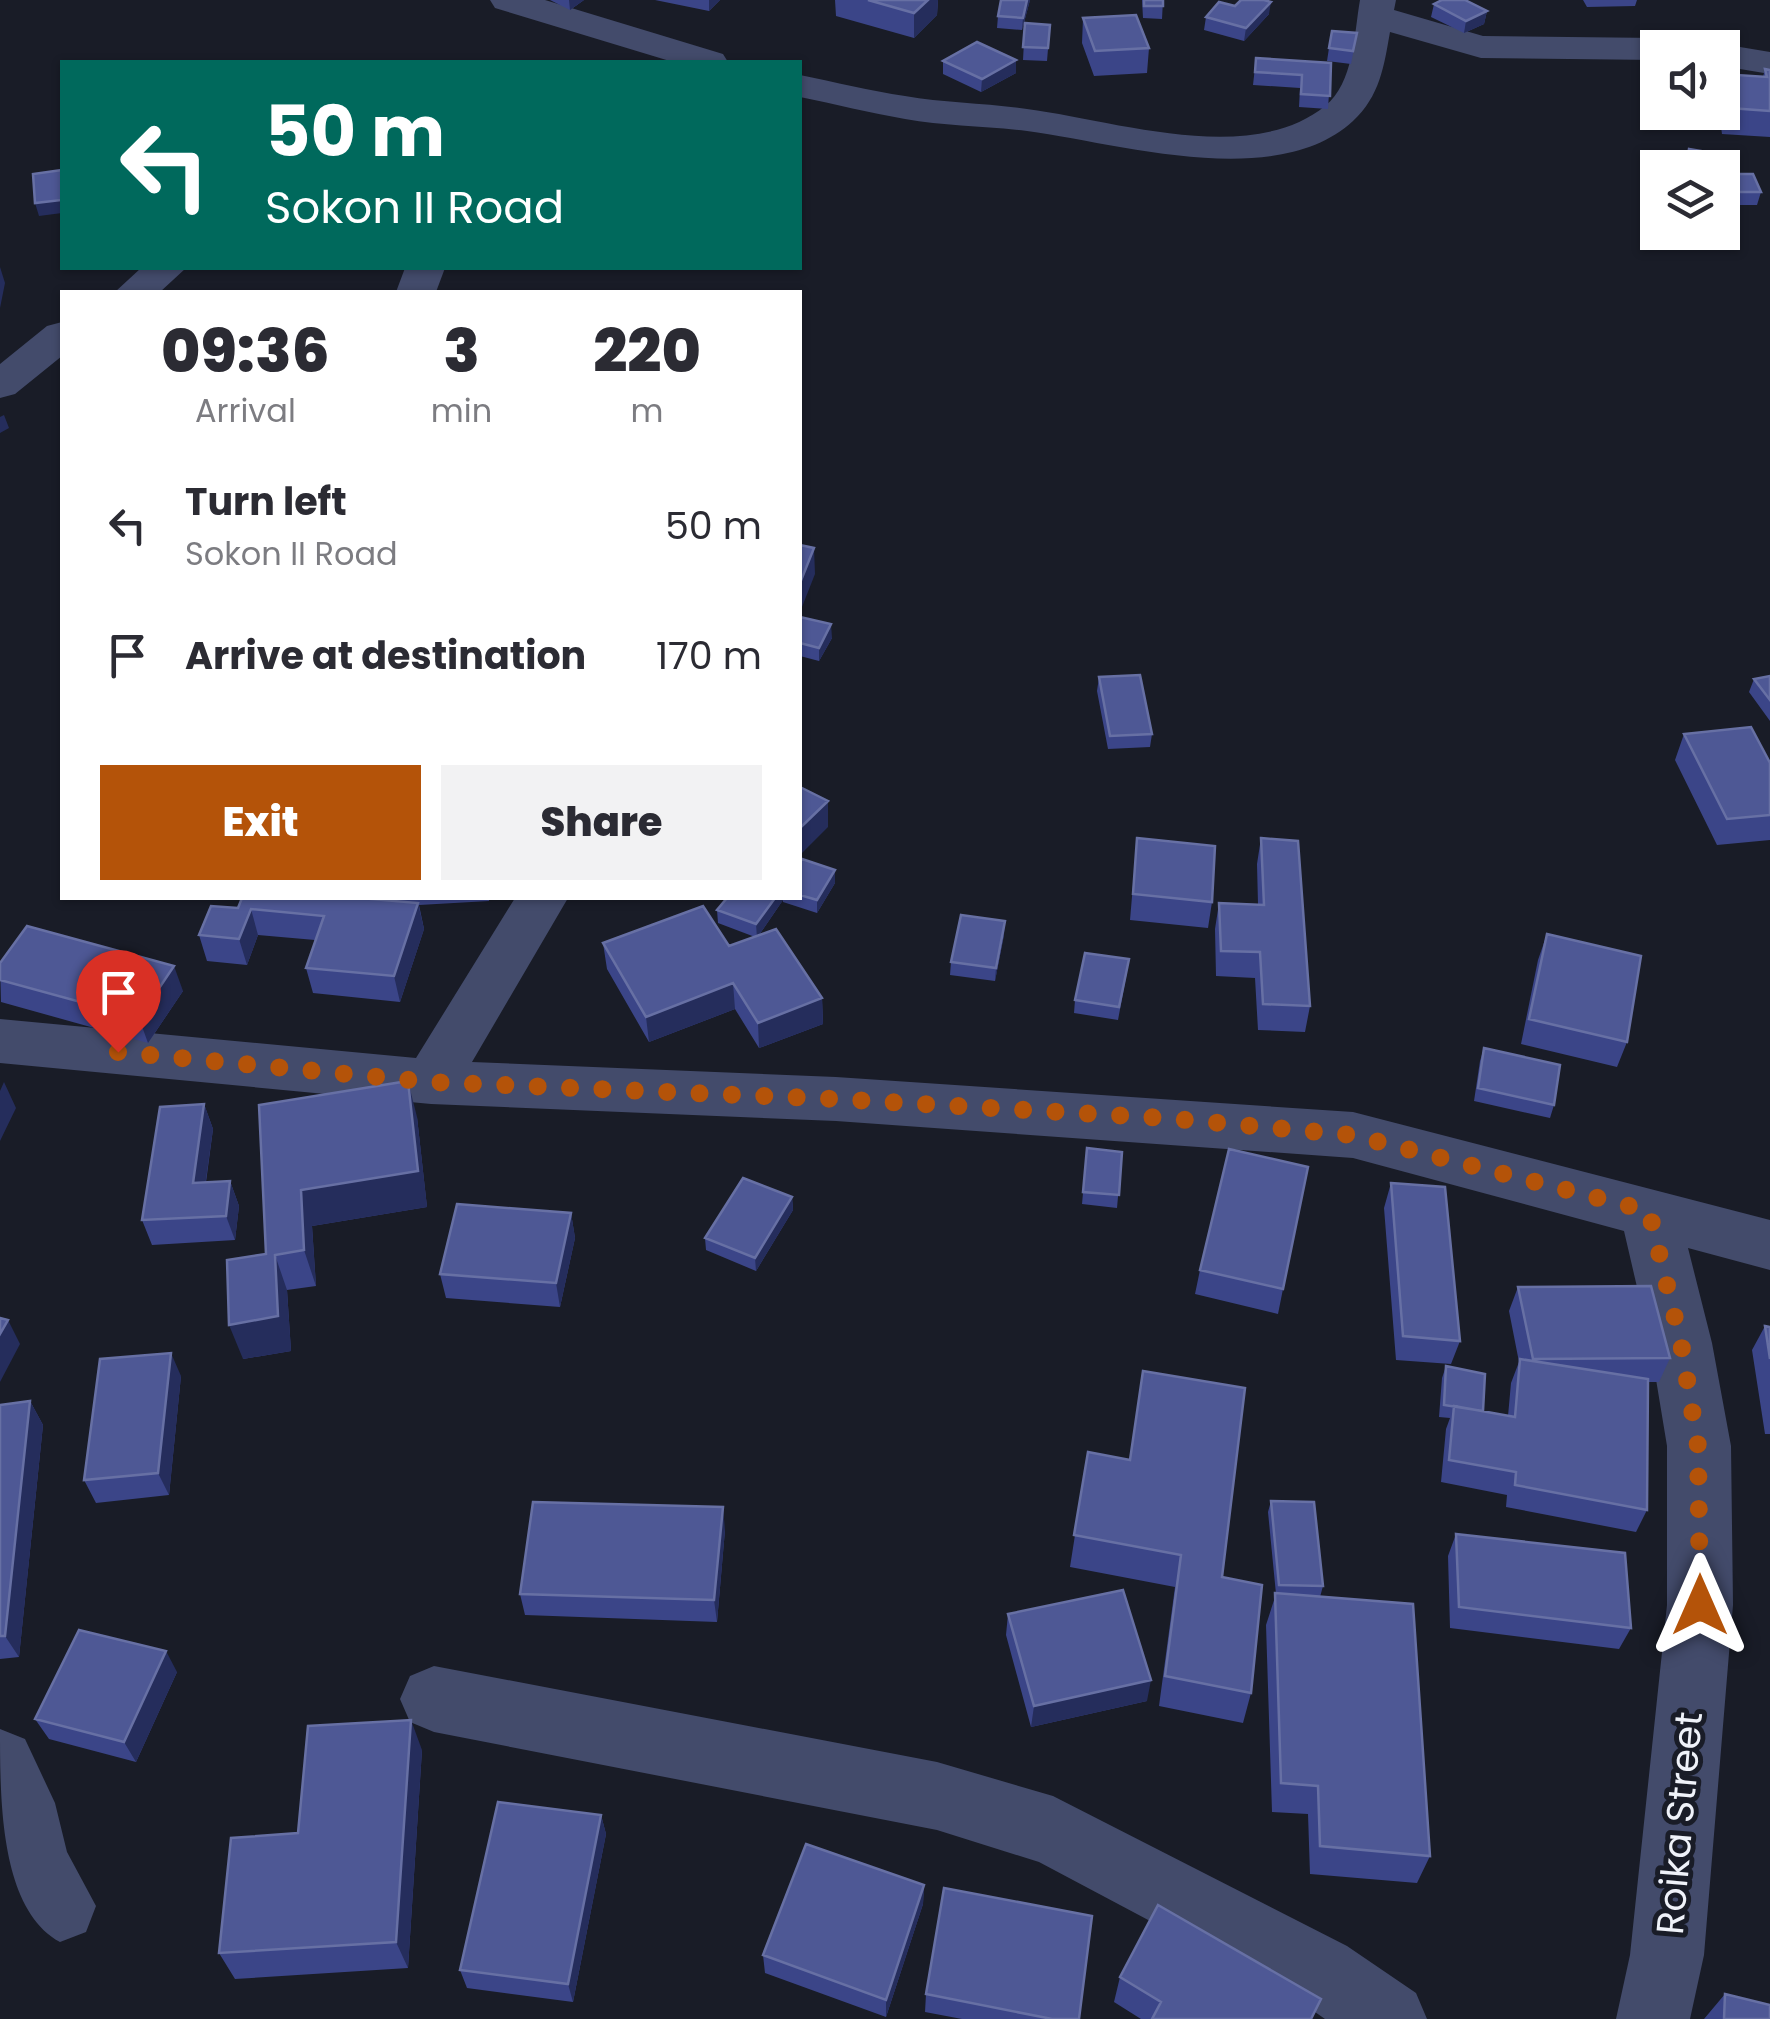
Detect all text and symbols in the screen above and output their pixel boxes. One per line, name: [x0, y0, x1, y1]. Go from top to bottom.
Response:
map controls: [1640, 30, 1740, 250]
button: sound: [1640, 30, 1740, 130]
text: 50 m: [265, 82, 445, 181]
icon: left: [100, 100, 230, 230]
button: layers: [1640, 150, 1740, 250]
text: Sokon II Road: [265, 176, 564, 239]
text: 09:36: [161, 309, 330, 393]
text: 3: [443, 309, 480, 393]
text: 220: [593, 309, 701, 393]
text: Arrival: [195, 388, 296, 433]
text: min: [431, 388, 492, 433]
text: m: [631, 388, 664, 433]
text: Turn left: [185, 475, 347, 528]
icon: left: [100, 498, 155, 553]
text: 50 m: [665, 499, 762, 552]
text: Sokon II Road: [185, 531, 398, 576]
icon: arrive: [100, 628, 155, 683]
text: Arrive at destination: [185, 629, 586, 682]
text: 170 m: [656, 629, 762, 682]
button: Exit: [100, 765, 421, 880]
button: Share: [441, 765, 762, 880]
pin: [76, 950, 161, 1053]
icon: arrive: [91, 965, 146, 1020]
position arrow: [1648, 1553, 1752, 1657]
street label: Roika Street: [1643, 1709, 1715, 1937]

